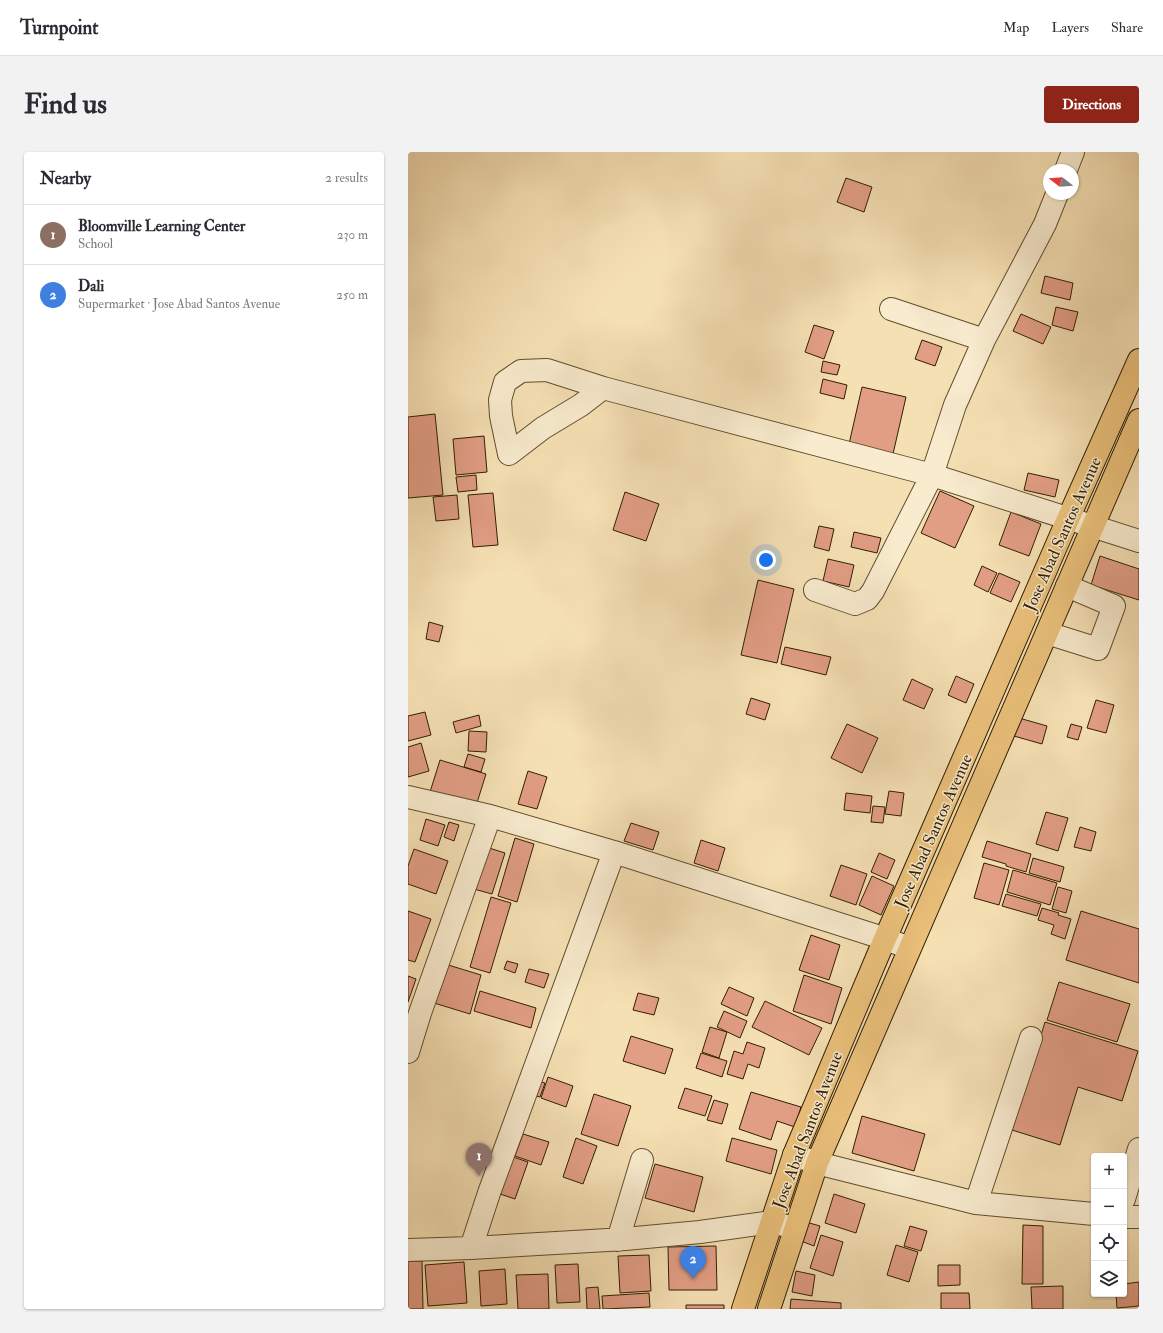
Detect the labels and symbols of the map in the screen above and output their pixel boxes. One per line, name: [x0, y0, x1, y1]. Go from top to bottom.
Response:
north arrow: [1043, 164, 1079, 200]
street label: Jose Abad Santos Avenue: [1019, 454, 1107, 616]
your location: [756, 550, 776, 570]
street label: Jose Abad Santos Avenue: [890, 751, 978, 913]
street label: Jose Abad Santos Avenue: [767, 1049, 848, 1213]
pin: 1: [466, 1143, 492, 1176]
pin: 2: [680, 1246, 706, 1279]

